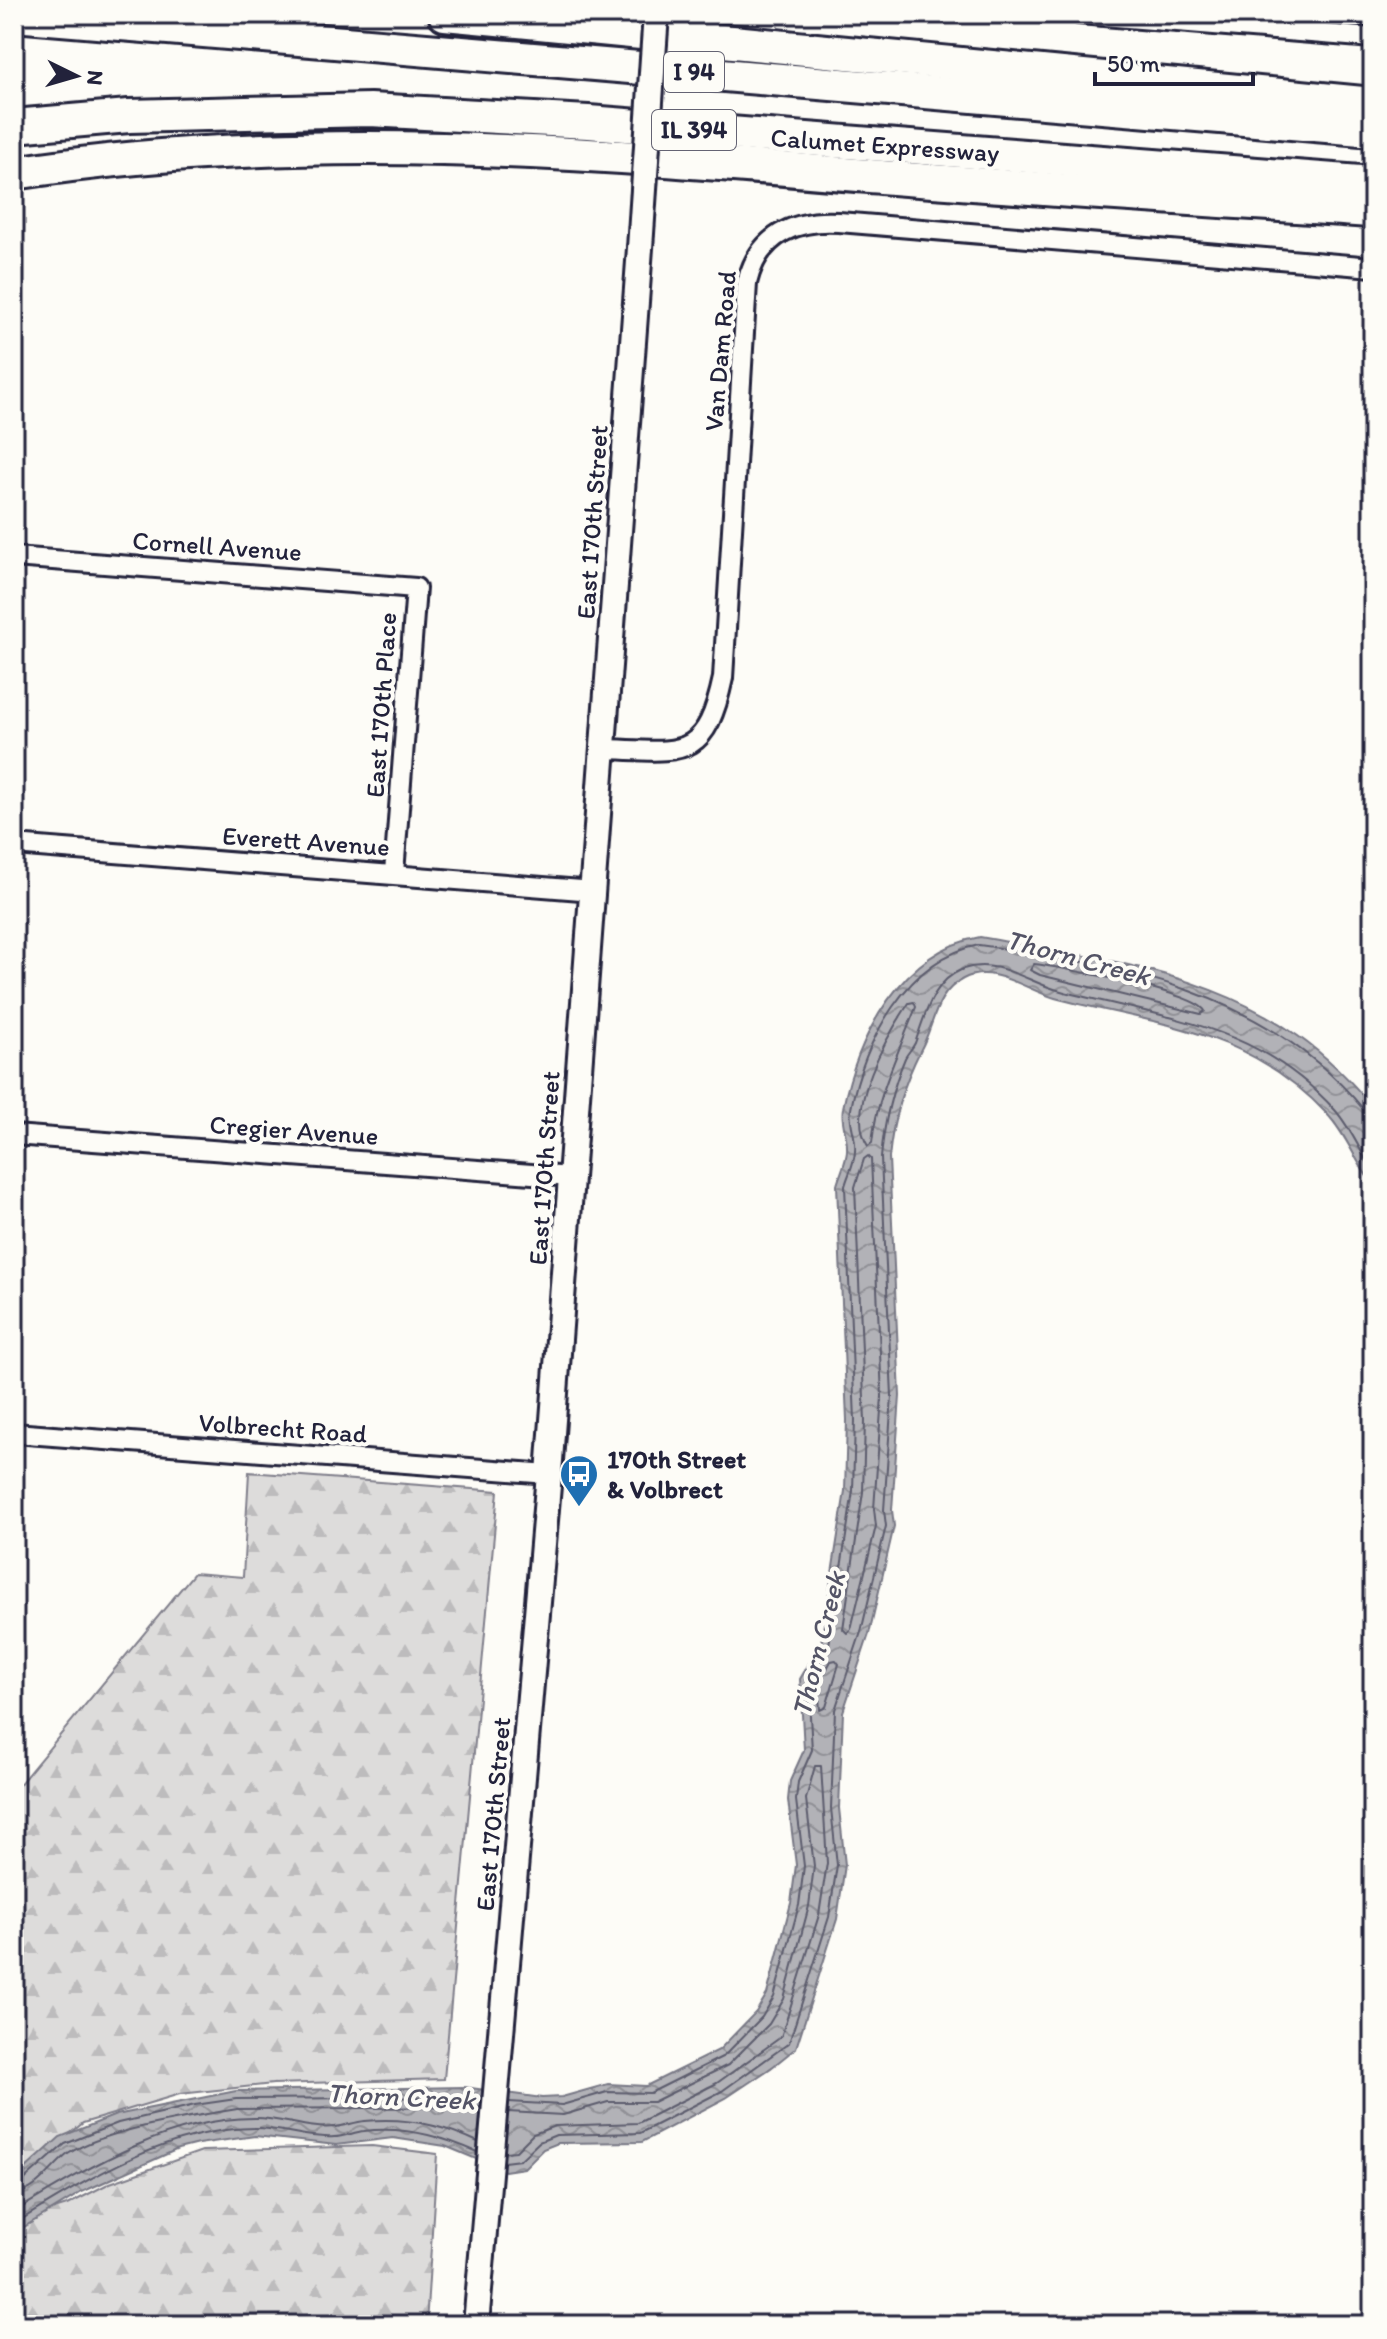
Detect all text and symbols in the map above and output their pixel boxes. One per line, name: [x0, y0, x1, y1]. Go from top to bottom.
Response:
north arrow: [36, 36, 116, 116]
scale bar: [1095, 36, 1253, 86]
text: 50 m: [1107, 49, 1160, 78]
road number: I 94: [664, 52, 724, 92]
text: N: [81, 69, 110, 86]
road number: IL 394: [652, 110, 736, 150]
street label: Calumet Expressway: [770, 121, 1000, 169]
street label: Van Dam Road: [697, 269, 743, 433]
street label: East 170th Street: [569, 423, 615, 620]
street label: Cornell Avenue: [131, 524, 303, 568]
street label: East 170th Place: [359, 611, 403, 799]
street label: Everett Avenue: [221, 819, 391, 863]
water label: Thorn Creek: [1002, 921, 1156, 993]
street label: East 170th Street: [521, 1069, 567, 1266]
street label: Cregier Avenue: [209, 1108, 379, 1152]
street label: Volbrecht Road: [198, 1406, 369, 1450]
place label: 170th Street & Volbrect: [607, 1443, 746, 1505]
bus stop icon: 170th Street & Volbrect: [558, 1453, 600, 1508]
water label: Thorn Creek: [784, 1566, 853, 1720]
street label: East 170th Street: [469, 1715, 517, 1912]
water label: Thorn Creek: [326, 2075, 478, 2117]

